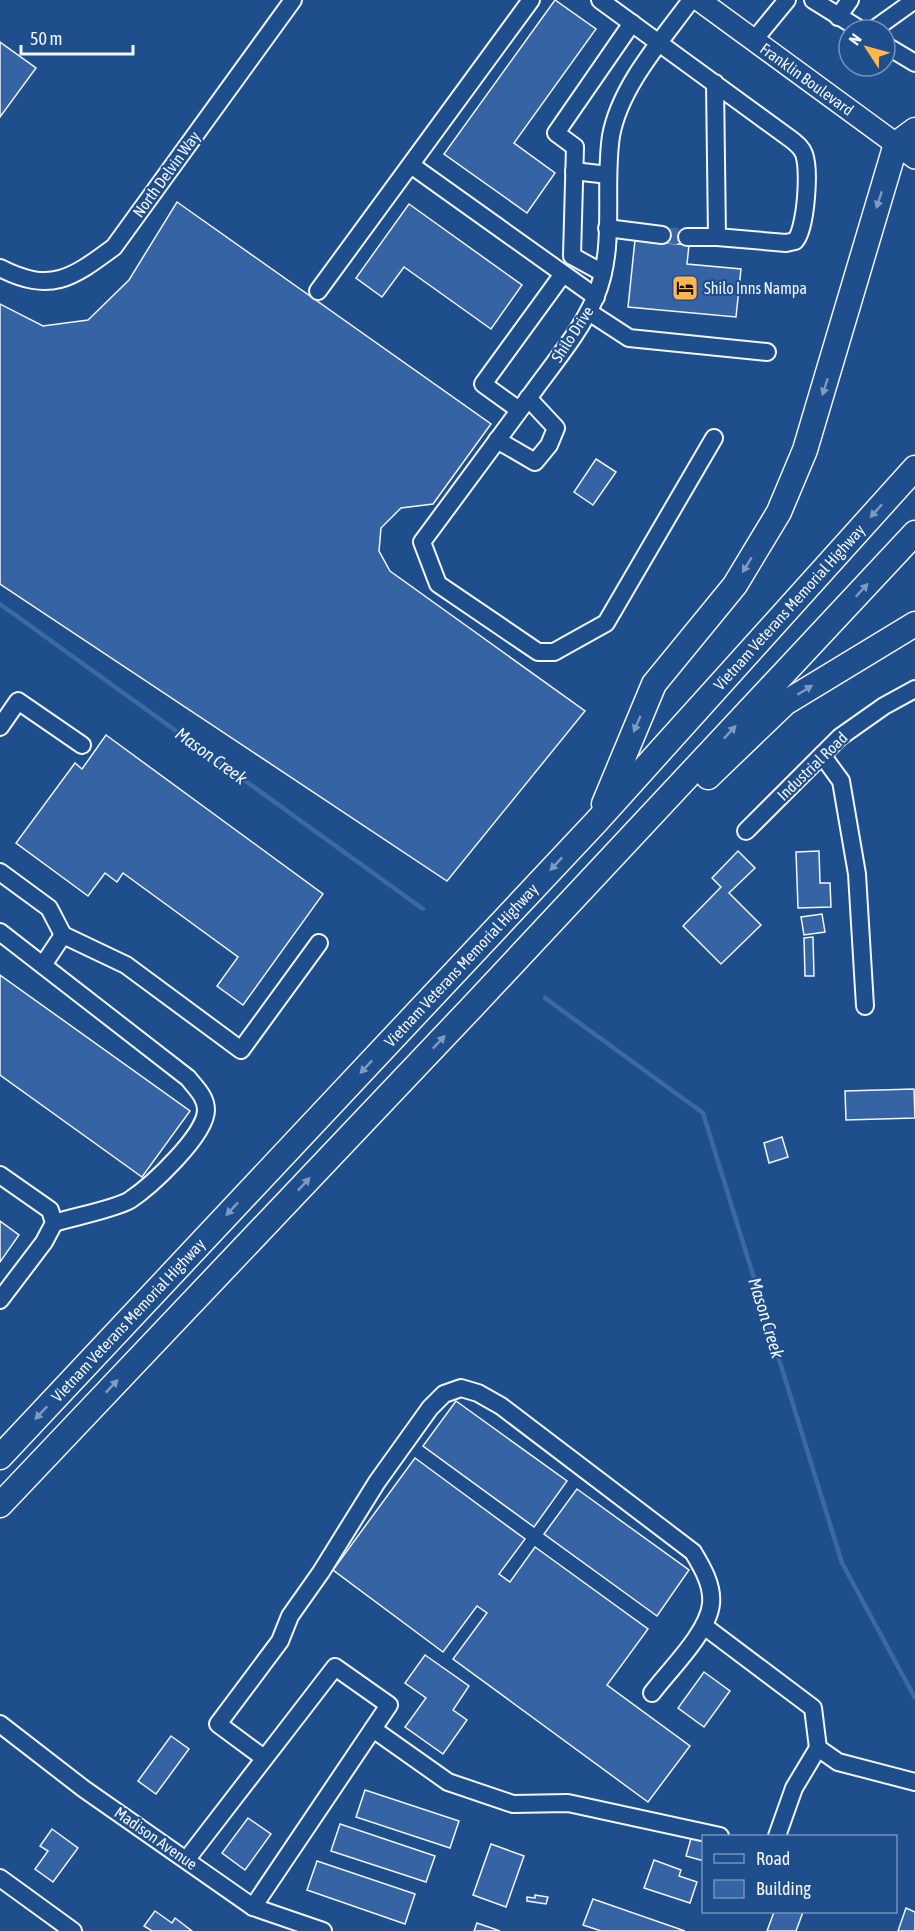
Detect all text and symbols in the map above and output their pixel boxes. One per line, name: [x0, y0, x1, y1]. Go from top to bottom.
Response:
scale bar: [21, 18, 134, 56]
north arrow: [837, 18, 897, 78]
text: 50 m: [30, 28, 62, 49]
text: N: [845, 30, 865, 48]
street label: Franklin Boulevard: [757, 39, 857, 119]
street label: North Delvin Way: [129, 127, 204, 221]
one-way arrow: [874, 191, 883, 209]
hotel icon: Shilo Inns Nampa: [670, 273, 700, 303]
place label: Shilo Inns Nampa: [704, 279, 807, 298]
street label: Shilo Drive: [547, 303, 597, 365]
one-way arrow: [820, 378, 829, 396]
one-way arrow: [870, 503, 883, 518]
street label: Vietnam Veterans Memorial Highway: [710, 520, 869, 694]
one-way arrow: [742, 557, 753, 573]
one-way arrow: [855, 583, 869, 597]
one-way arrow: [797, 685, 813, 696]
one-way arrow: [633, 716, 642, 733]
water label: Mason Creek: [171, 723, 252, 789]
one-way arrow: [722, 726, 736, 740]
street label: Industrial Road: [773, 728, 851, 804]
one-way arrow: [550, 856, 564, 870]
street label: Vietnam Veterans Memorial Highway: [381, 879, 542, 1051]
one-way arrow: [431, 1035, 445, 1049]
one-way arrow: [359, 1060, 373, 1074]
one-way arrow: [297, 1177, 311, 1191]
one-way arrow: [225, 1202, 239, 1217]
street label: Vietnam Veterans Memorial Highway: [48, 1234, 209, 1406]
water label: Mason Creek: [744, 1275, 789, 1362]
one-way arrow: [105, 1380, 119, 1394]
one-way arrow: [34, 1405, 48, 1420]
street label: Madison Avenue: [111, 1803, 201, 1873]
legend: [702, 1835, 897, 1913]
text: Road: [756, 1848, 790, 1869]
text: Building: [756, 1878, 811, 1899]

